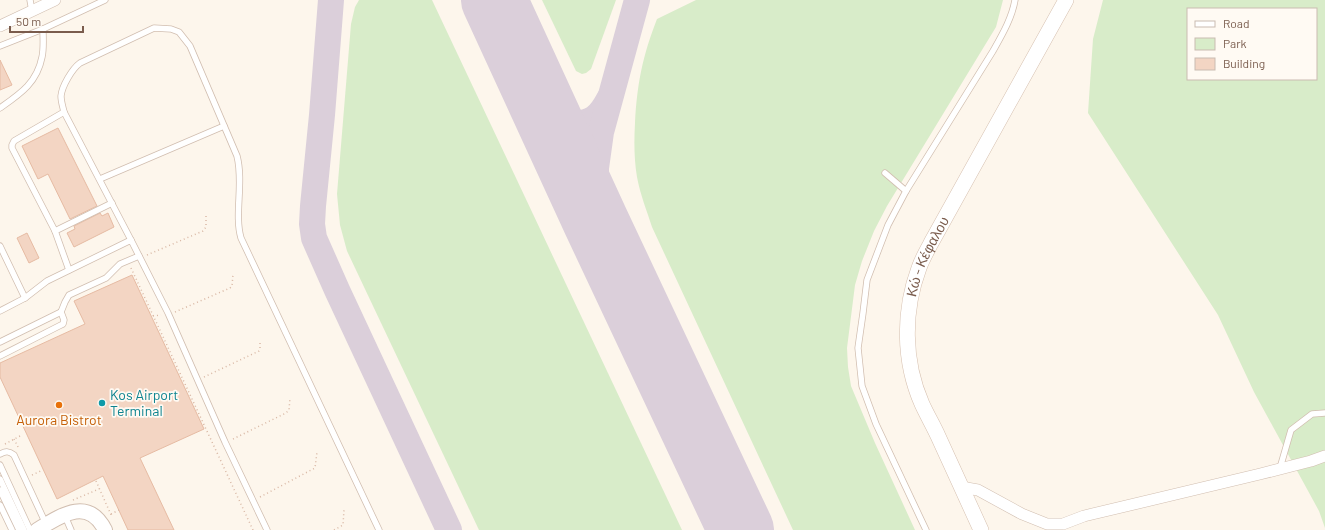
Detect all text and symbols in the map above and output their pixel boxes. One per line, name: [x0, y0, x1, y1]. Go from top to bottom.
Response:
scale bar: [10, 8, 83, 34]
legend: [1187, 8, 1317, 80]
text: 50 m: [16, 14, 41, 28]
text: Road: [1223, 16, 1250, 30]
text: Park: [1223, 36, 1247, 50]
text: Building: [1223, 56, 1265, 70]
street label: Κώ - Κέφαλου: [902, 213, 952, 298]
place label: Kos Airport Terminal: [110, 386, 178, 419]
marker: Kos Airport Terminal: [97, 398, 107, 408]
marker: Aurora Bistrot: [54, 400, 64, 410]
place label: Aurora Bistrot: [16, 411, 102, 428]

